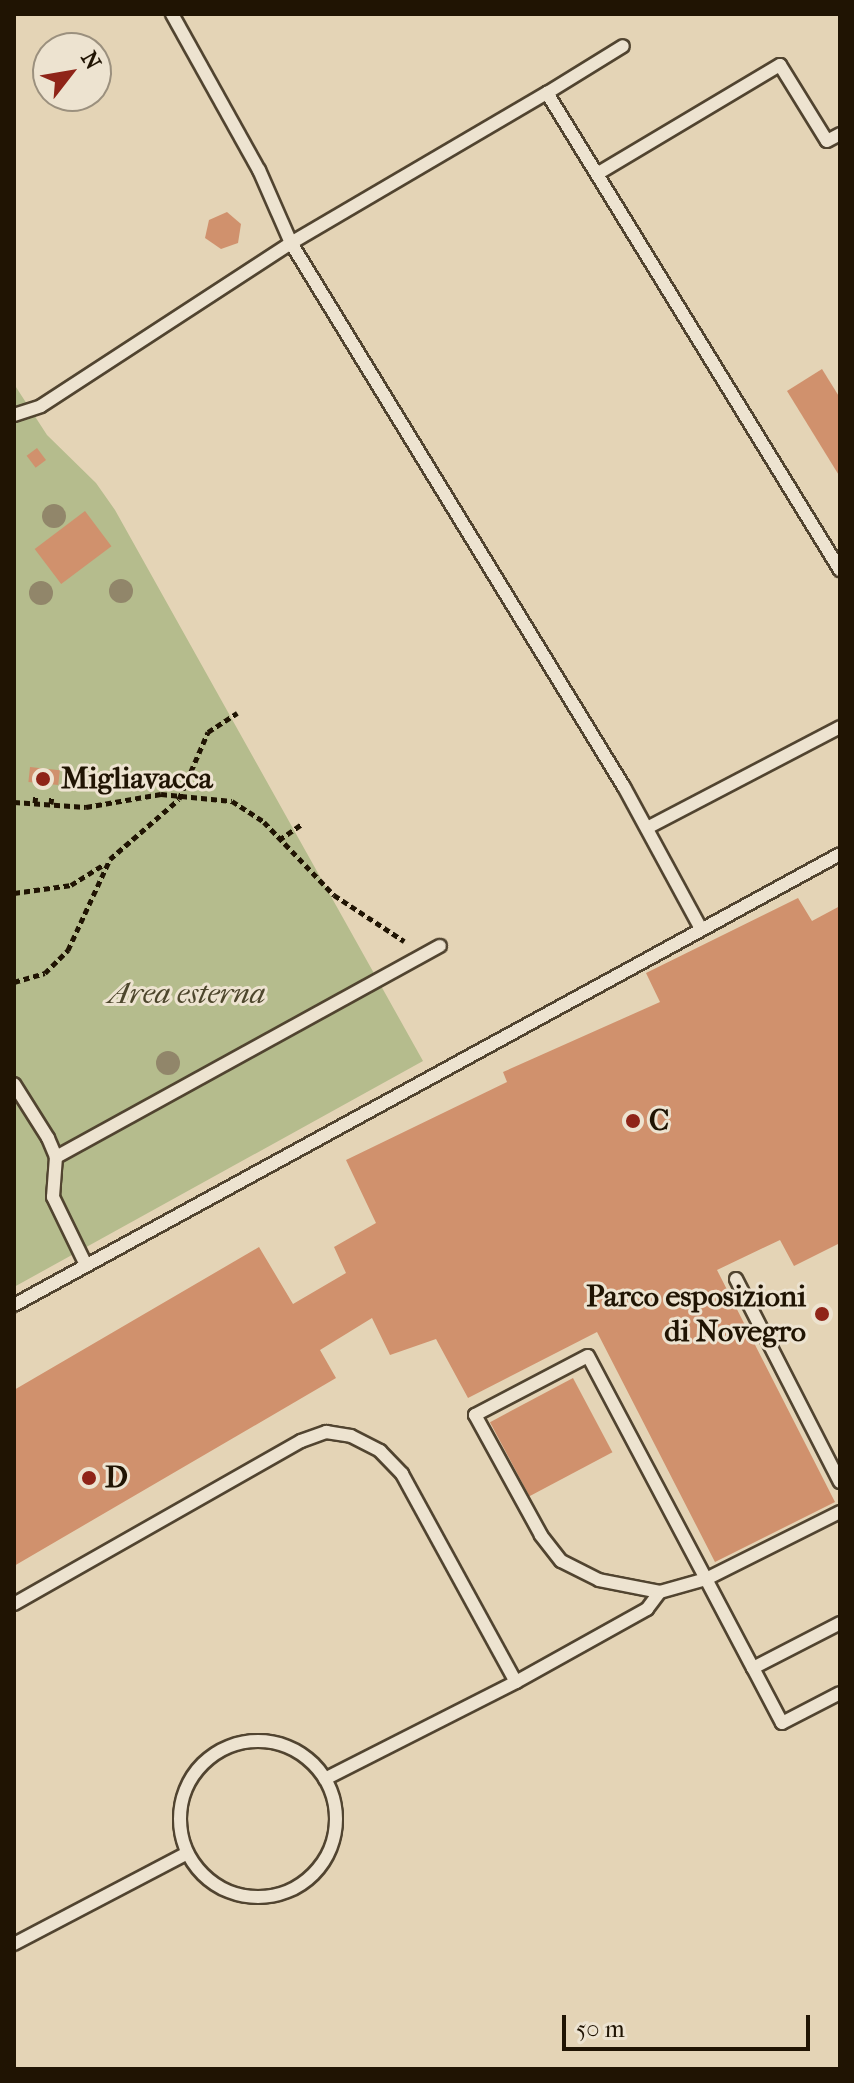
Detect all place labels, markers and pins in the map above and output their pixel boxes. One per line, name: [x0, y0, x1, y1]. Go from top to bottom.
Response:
place label: Migliavacca: [61, 761, 213, 797]
marker: Migliavacca: [32, 768, 54, 790]
place label: C: [649, 1103, 669, 1139]
marker: C: [624, 1112, 642, 1130]
place label: Parco esposizioni di Novegro: [586, 1279, 806, 1350]
marker: Parco esposizioni di Novegro: [813, 1305, 831, 1323]
place label: D: [105, 1460, 128, 1496]
marker: D: [80, 1469, 98, 1487]

